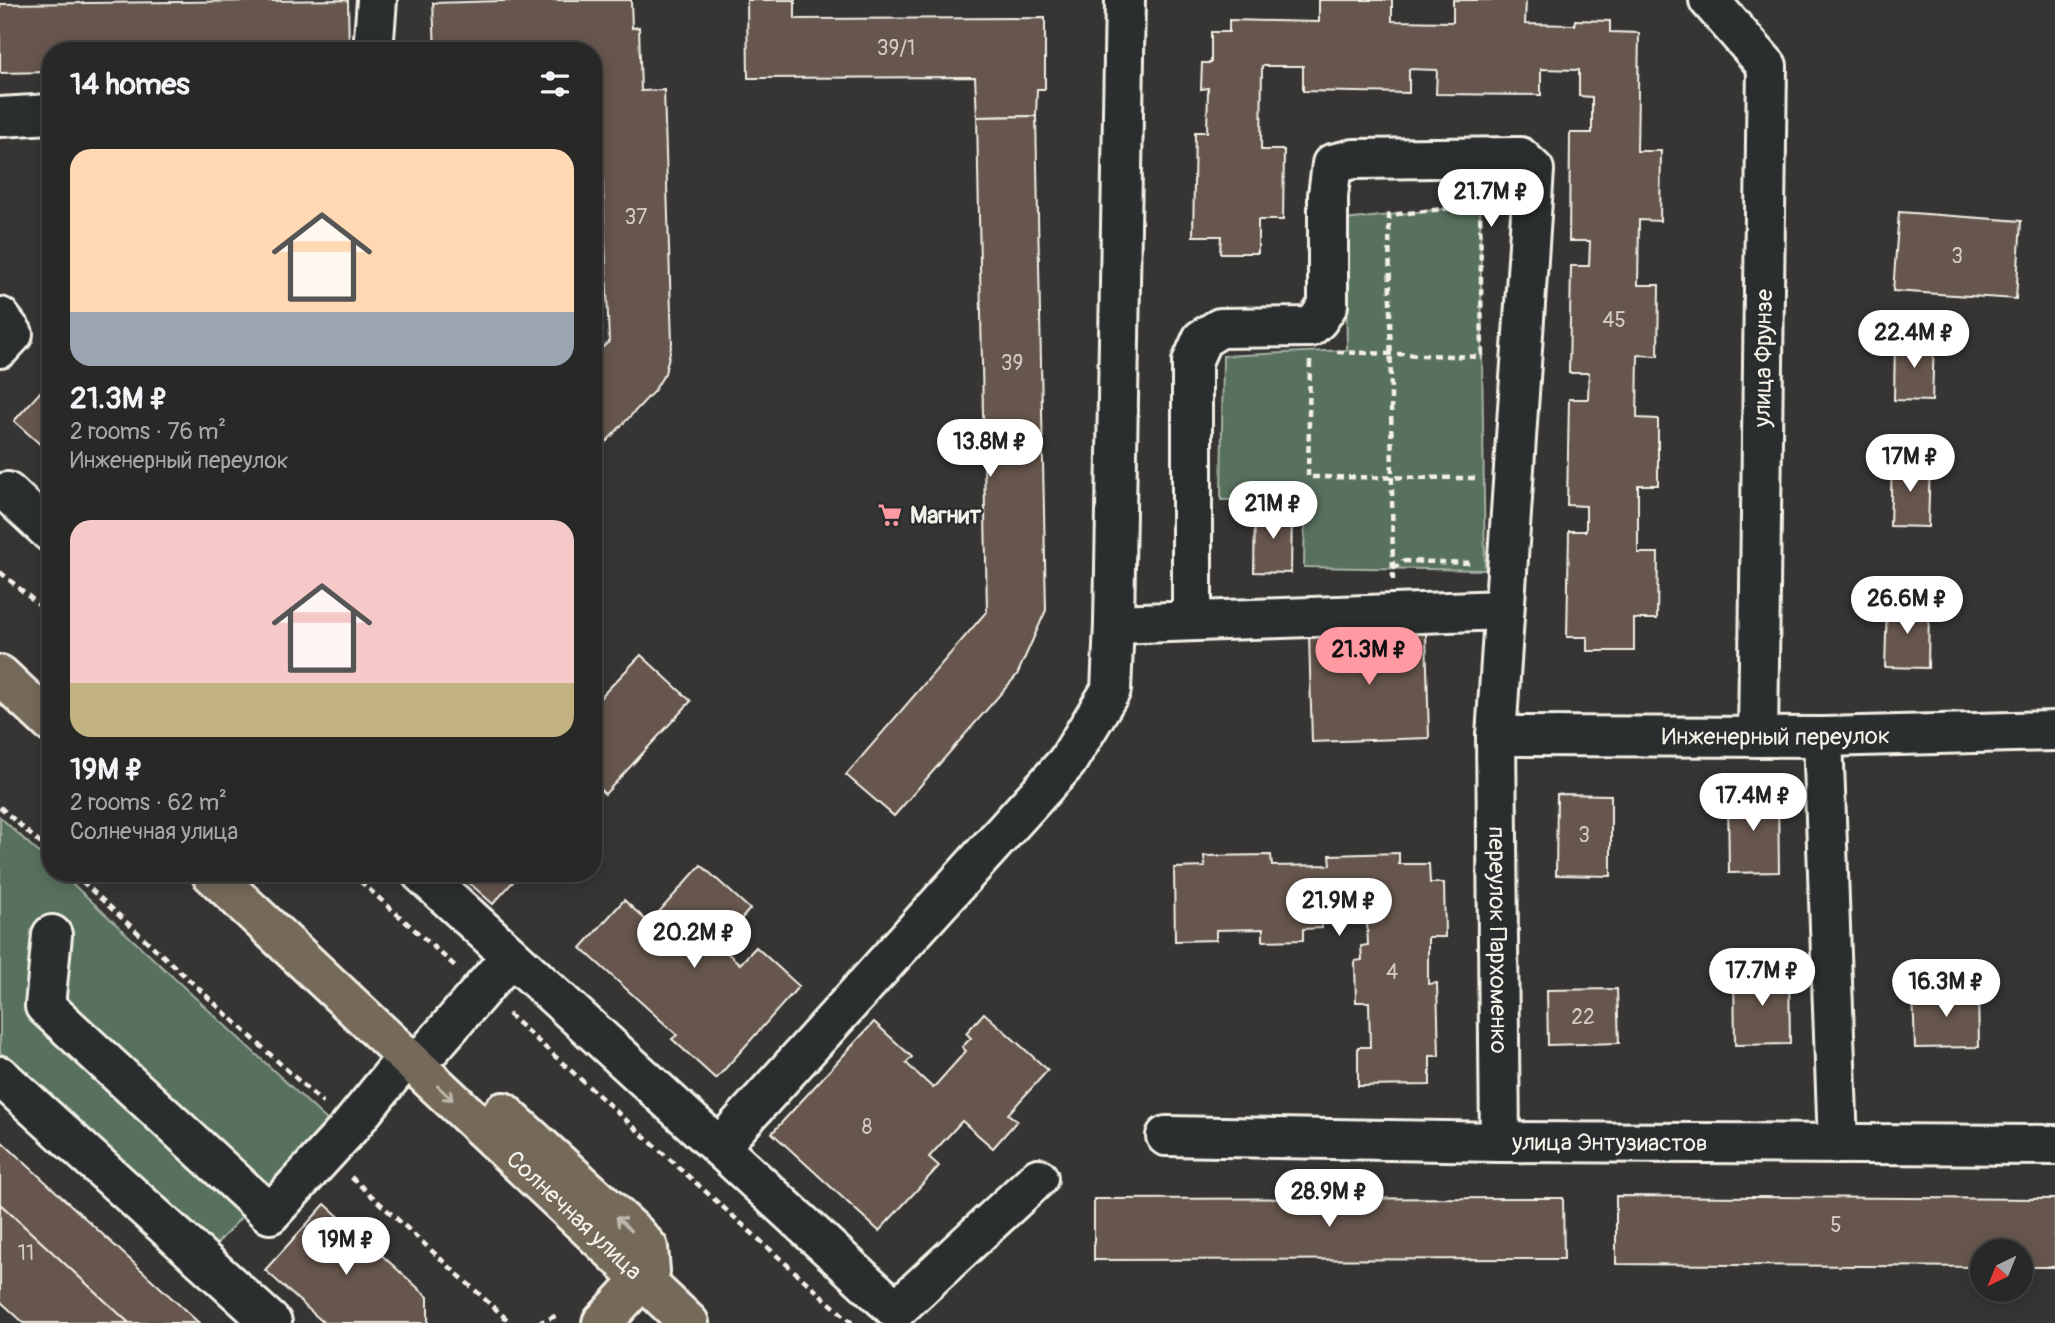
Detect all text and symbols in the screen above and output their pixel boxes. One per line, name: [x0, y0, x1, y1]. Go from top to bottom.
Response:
house number: 39/1: [877, 35, 915, 62]
icon: filters: [536, 65, 574, 103]
text: 14 homes: [70, 66, 190, 103]
pin: 21.7M ₽: [1426, 170, 1556, 229]
text: 21.7M ₽: [1454, 177, 1528, 206]
icon: home: [259, 194, 385, 320]
house number: 37: [625, 204, 647, 231]
house number: 3: [1951, 243, 1963, 270]
street label: улица Фрунзе: [1748, 289, 1779, 428]
house number: 45: [1602, 307, 1626, 334]
pin: 22.4M ₽: [1849, 310, 1979, 370]
text: 22.4M ₽: [1874, 318, 1954, 347]
house number: 39: [1001, 350, 1023, 377]
text: 21.3M ₽: [70, 380, 168, 417]
text: 2 rooms · 76 m²: [70, 417, 226, 446]
pin: 13.8M ₽: [925, 420, 1055, 479]
text: 13.8M ₽: [953, 427, 1027, 456]
pin: 17M ₽: [1861, 434, 1959, 494]
text: 17M ₽: [1882, 442, 1938, 471]
text: Инженерный переулок: [70, 446, 289, 475]
pin: 21M ₽: [1224, 482, 1322, 541]
text: 21M ₽: [1244, 489, 1302, 518]
supermarket icon: Магнит: [876, 501, 904, 529]
place label: Магнит: [910, 501, 982, 530]
icon: home: [259, 565, 385, 691]
pin: 26.6M ₽: [1842, 576, 1972, 636]
text: 26.6M ₽: [1867, 584, 1947, 613]
pin: 21.3M ₽: [1304, 628, 1434, 687]
text: 21.3M ₽: [1331, 635, 1407, 664]
street label: Инженерный переулок: [1662, 721, 1891, 752]
text: 19M ₽: [70, 751, 143, 788]
pin: 17.4M ₽: [1688, 774, 1818, 833]
text: 17.4M ₽: [1716, 781, 1790, 810]
text: 2 rooms · 62 m²: [70, 788, 227, 817]
text: Солнечная улица: [70, 817, 238, 846]
house number: 3: [1578, 822, 1590, 849]
street label: переулок Пархоменко: [1482, 826, 1513, 1054]
pin: 21.9M ₽: [1274, 878, 1404, 938]
text: 21.9M ₽: [1302, 886, 1376, 915]
pin: 20.2M ₽: [629, 911, 759, 970]
text: 20.2M ₽: [653, 918, 735, 947]
pin: 17.7M ₽: [1697, 948, 1827, 1008]
text: 17.7M ₽: [1725, 956, 1799, 985]
house number: 4: [1386, 959, 1398, 986]
pin: 16.3M ₽: [1881, 960, 2011, 1019]
text: 16.3M ₽: [1908, 967, 1984, 996]
house number: 22: [1571, 1004, 1595, 1031]
one-way arrow: [436, 1085, 453, 1102]
house number: 8: [862, 1114, 872, 1141]
street label: улица Энтузиастов: [1511, 1128, 1708, 1158]
street label: Солнечная улица: [500, 1145, 648, 1286]
pin: 28.9M ₽: [1264, 1170, 1394, 1229]
text: 28.9M ₽: [1291, 1177, 1367, 1206]
house number: 5: [1830, 1212, 1842, 1239]
one-way arrow: [616, 1215, 633, 1232]
pin: 19M ₽: [297, 1218, 395, 1277]
text: 19M ₽: [318, 1225, 374, 1254]
north arrow: [1970, 1239, 2034, 1302]
map controls: [1970, 1239, 2033, 1302]
house number: 11: [18, 1240, 34, 1267]

